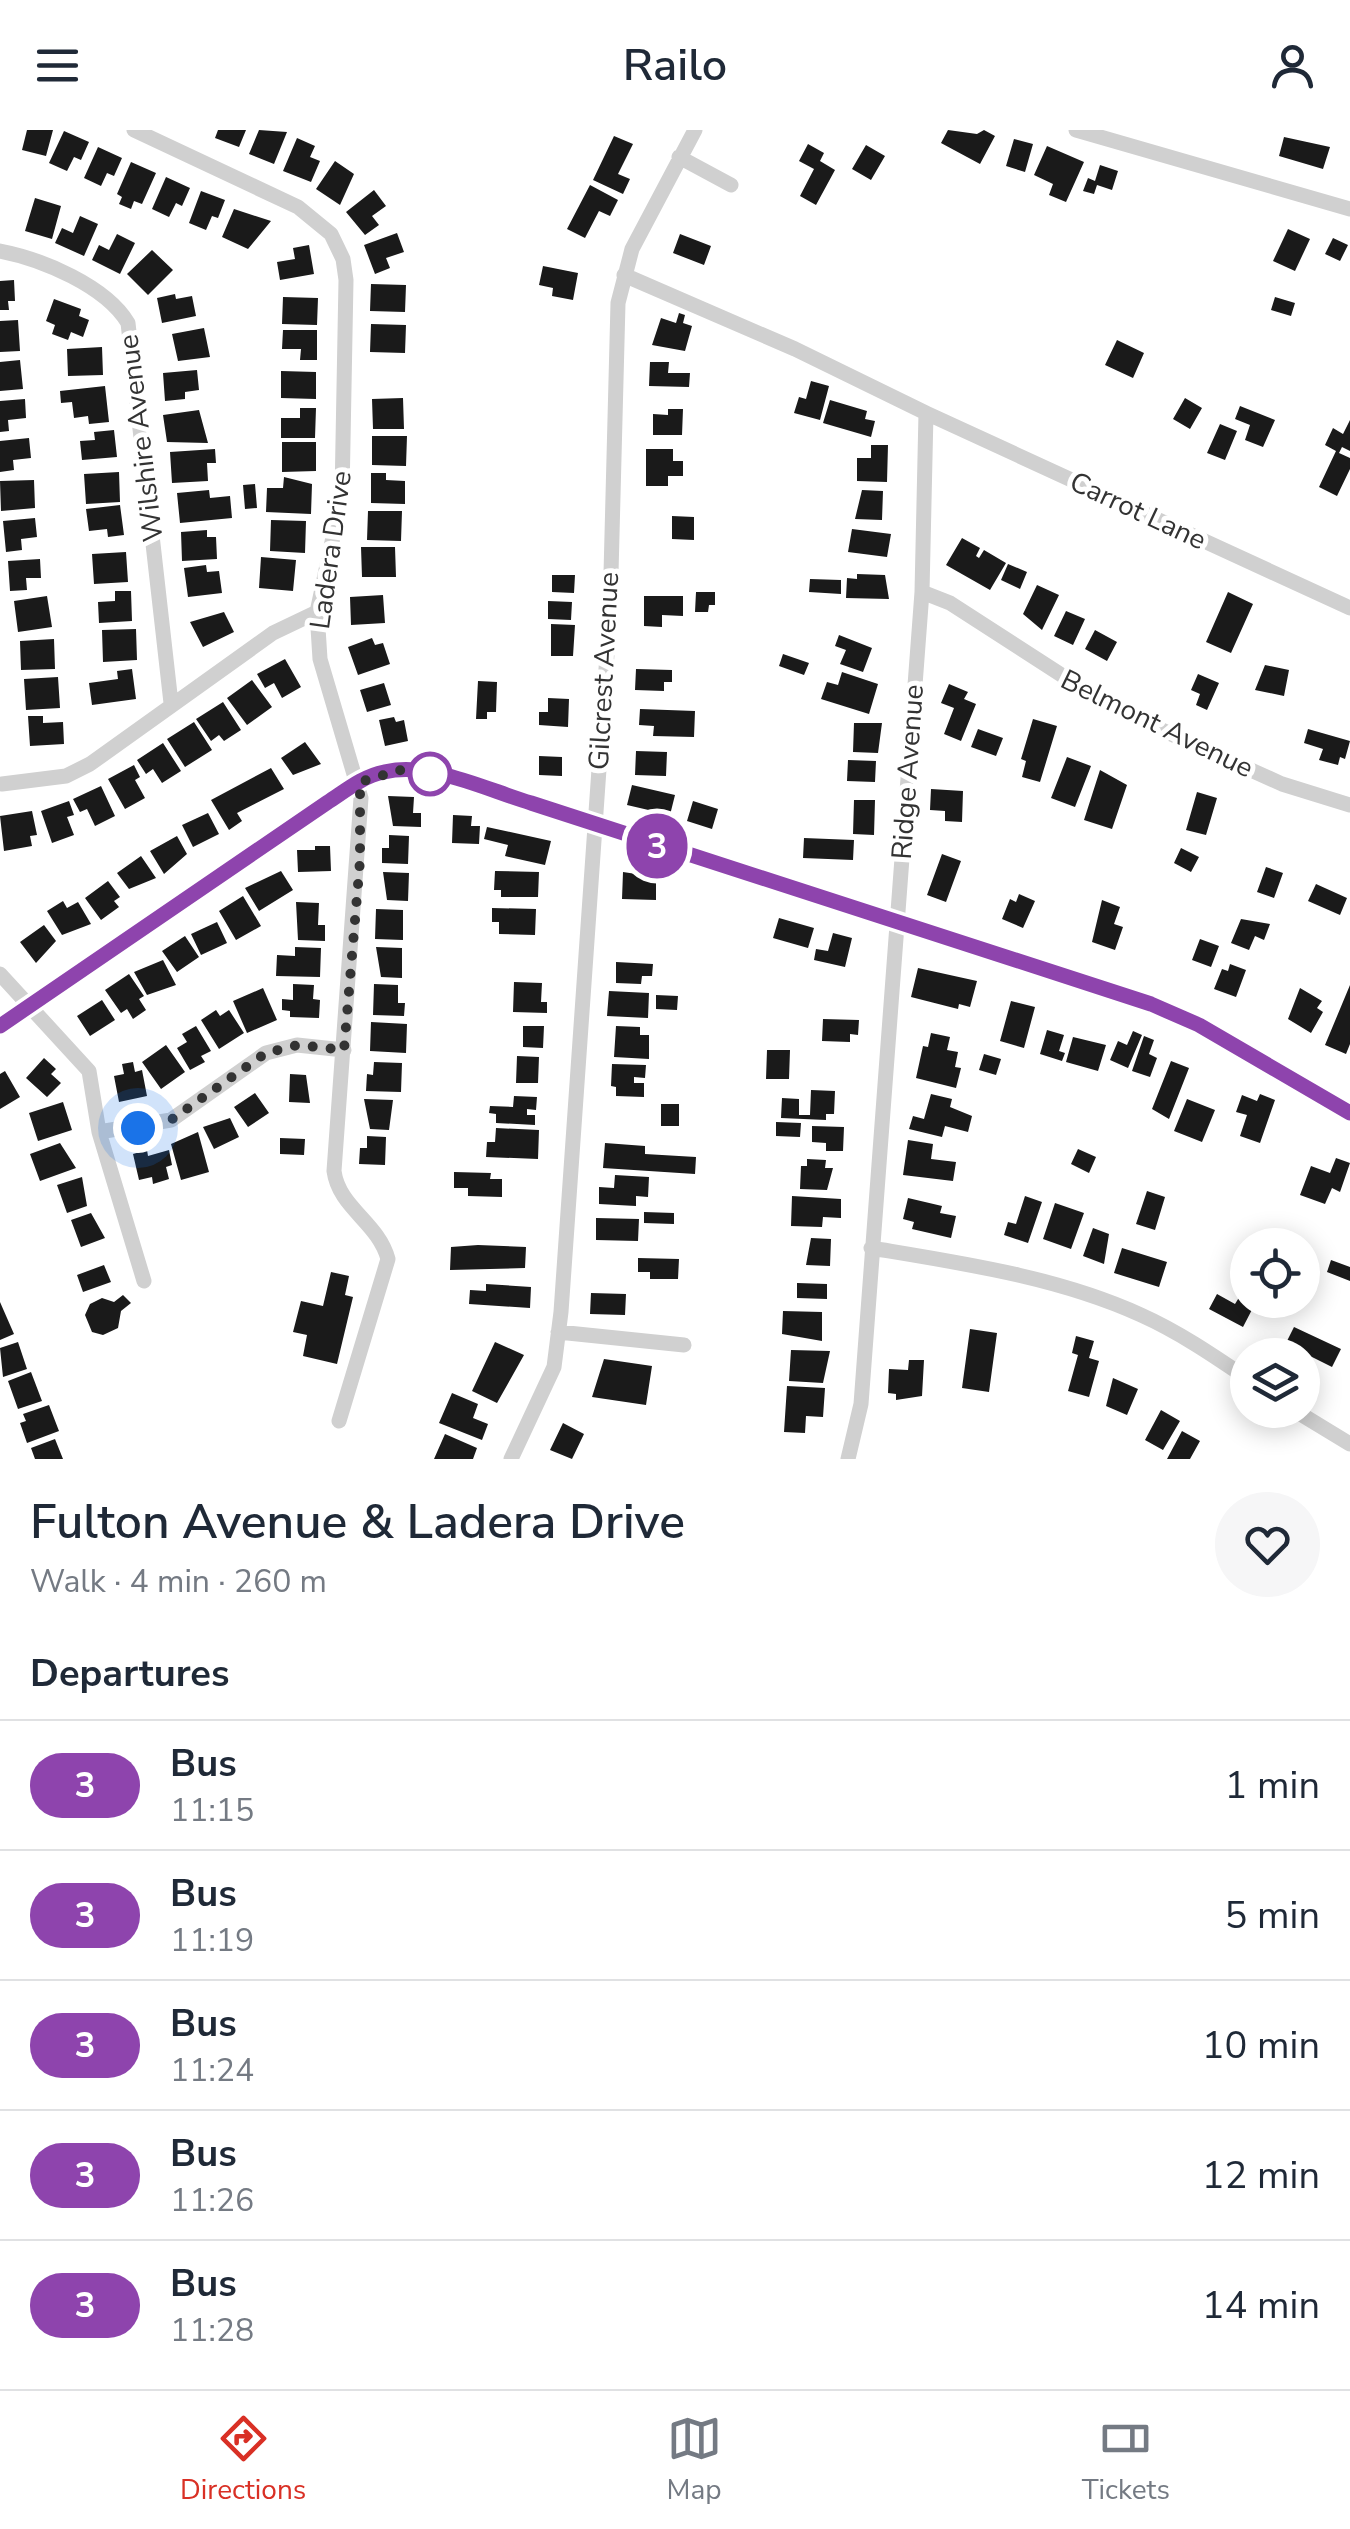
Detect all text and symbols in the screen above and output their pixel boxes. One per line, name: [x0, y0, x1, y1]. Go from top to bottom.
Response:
text: Railo: [623, 35, 727, 96]
icon: menu: [30, 38, 85, 93]
icon: person: [1265, 38, 1320, 93]
street label: Wilshire Avenue: [109, 332, 173, 544]
street label: Carrot Lane: [1064, 463, 1212, 559]
street label: Ladera Drive: [301, 468, 361, 632]
street label: Gilcrest Avenue: [580, 571, 628, 771]
street label: Belmont Avenue: [1054, 661, 1260, 787]
street label: Ridge Avenue: [883, 683, 933, 861]
unlabelled marker: [409, 753, 451, 795]
line badge: 3: [624, 814, 690, 878]
text: 3: [646, 823, 668, 870]
your location: [113, 1103, 163, 1153]
map controls: [1230, 1228, 1320, 1428]
button: locate: [1230, 1228, 1320, 1318]
button: layers: [1230, 1338, 1320, 1428]
text: Fulton Avenue & Ladera Drive: [30, 1489, 685, 1555]
button: heart: [1215, 1492, 1320, 1597]
text: Walk · 4 min · 260 m: [30, 1560, 327, 1603]
text: Departures: [30, 1648, 229, 1699]
text: Bus: [170, 1738, 237, 1789]
text: 1 min: [1225, 1760, 1320, 1811]
text: 3: [74, 1762, 96, 1809]
text: 11:15: [170, 1789, 254, 1832]
text: Bus: [170, 1868, 237, 1919]
text: 5 min: [1225, 1890, 1320, 1941]
text: 3: [74, 1892, 96, 1939]
text: 11:19: [170, 1919, 254, 1962]
text: Bus: [170, 1998, 237, 2049]
text: 10 min: [1202, 2020, 1320, 2071]
text: 3: [74, 2022, 96, 2069]
text: 11:24: [170, 2049, 254, 2092]
text: Bus: [170, 2128, 237, 2179]
text: 12 min: [1202, 2150, 1320, 2201]
text: 3: [74, 2152, 96, 2199]
text: 11:26: [170, 2179, 254, 2222]
text: Bus: [170, 2258, 237, 2309]
text: 14 min: [1202, 2280, 1320, 2331]
text: 3: [74, 2282, 96, 2329]
text: 11:28: [170, 2309, 254, 2352]
tab: Directions: [180, 2411, 306, 2509]
tab: Map: [666, 2411, 722, 2509]
tab: Tickets: [1082, 2411, 1170, 2509]

